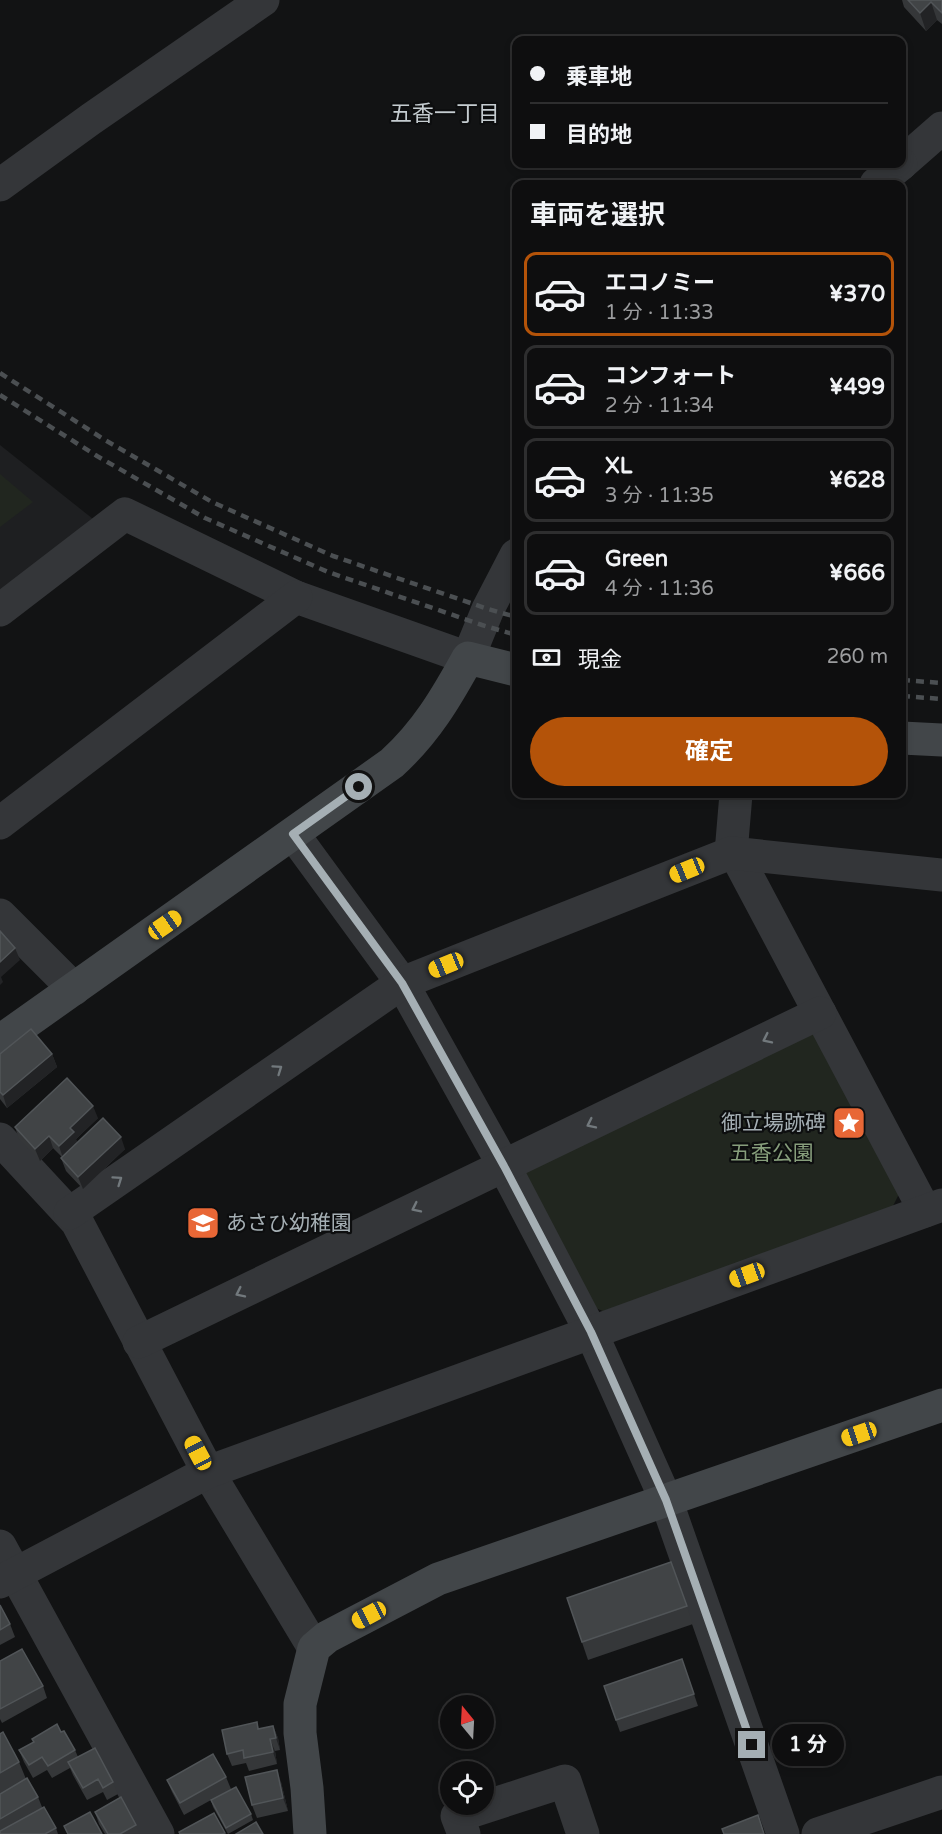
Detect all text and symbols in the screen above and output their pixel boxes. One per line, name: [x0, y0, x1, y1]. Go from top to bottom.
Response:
text: 乗車地: [566, 64, 632, 90]
district label: 五香一丁目: [390, 101, 500, 127]
text: 目的地: [566, 122, 632, 148]
text: 車両を選択: [530, 199, 665, 232]
icon: car: [533, 267, 587, 321]
text: エコノミー: [605, 270, 715, 296]
text: ¥370: [829, 281, 885, 307]
text: 1 分 · 11:33: [605, 301, 714, 325]
icon: car: [533, 360, 587, 414]
text: コンフォート: [605, 363, 736, 389]
text: ¥499: [829, 374, 885, 400]
text: 2 分 · 11:34: [605, 394, 714, 418]
icon: car: [533, 453, 587, 507]
text: XL: [605, 453, 632, 479]
text: ¥628: [829, 467, 885, 493]
text: 3 分 · 11:35: [605, 484, 714, 508]
icon: car: [533, 546, 587, 600]
text: Green: [605, 546, 668, 572]
text: ¥666: [829, 560, 885, 586]
text: 4 分 · 11:36: [605, 577, 714, 601]
icon: cash: [530, 641, 563, 674]
text: 260 m: [827, 645, 888, 669]
text: 現金: [578, 647, 622, 673]
button: 確定: [530, 717, 888, 786]
route start: [345, 773, 372, 800]
car: [667, 855, 707, 885]
car: [145, 907, 185, 943]
car: [426, 950, 466, 980]
one-way arrow: [762, 1031, 773, 1043]
one-way arrow: [272, 1065, 283, 1076]
place icon: 御立場跡碑: [831, 1105, 867, 1141]
place label: 御立場跡碑: [721, 1111, 826, 1136]
one-way arrow: [587, 1116, 598, 1128]
park label: 五香公園: [730, 1141, 814, 1166]
one-way arrow: [112, 1176, 123, 1187]
one-way arrow: [411, 1201, 422, 1213]
school or university icon: あさひ幼稚園: [185, 1205, 221, 1241]
place label: あさひ幼稚園: [226, 1211, 352, 1236]
car: [727, 1260, 767, 1290]
one-way arrow: [236, 1286, 247, 1298]
car: [839, 1420, 879, 1448]
car: [182, 1433, 214, 1473]
car: [349, 1599, 389, 1631]
north arrow: [440, 1695, 494, 1749]
map controls: [440, 1695, 494, 1815]
callout: 1 分: [773, 1724, 845, 1766]
route end: [738, 1731, 765, 1758]
text: 1 分: [789, 1733, 827, 1757]
button: locate: [440, 1761, 494, 1815]

